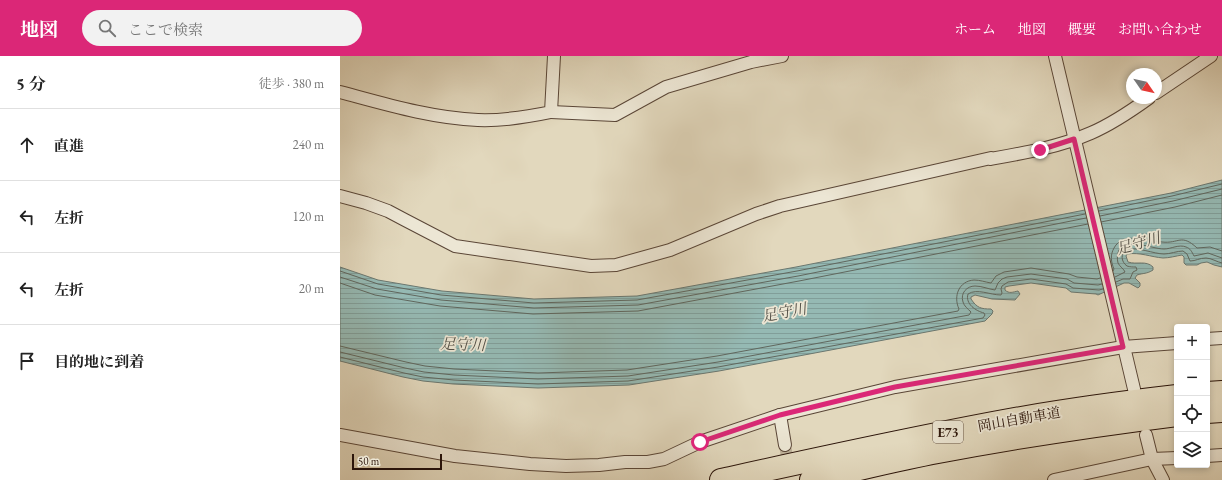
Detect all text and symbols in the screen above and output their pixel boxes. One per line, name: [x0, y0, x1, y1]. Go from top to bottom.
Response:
search box: [82, 10, 362, 46]
text: 地図: [20, 17, 58, 42]
icon: search: [96, 17, 118, 39]
text: ここで検索: [128, 20, 203, 39]
text: ホーム: [954, 20, 996, 38]
text: 地図: [1018, 20, 1046, 38]
text: 概要: [1068, 20, 1096, 38]
text: お問い合わせ: [1118, 20, 1202, 38]
north arrow: [1126, 68, 1162, 104]
text: 5 分: [16, 73, 46, 95]
text: 徒歩 · 380 m: [259, 75, 324, 92]
icon: ahead: [16, 134, 38, 156]
text: 直進: [54, 136, 84, 155]
text: 240 m: [293, 136, 324, 153]
route end: [1031, 141, 1049, 159]
icon: left: [16, 206, 38, 228]
text: 左折: [54, 208, 84, 227]
text: 120 m: [293, 208, 324, 225]
water label: 足守川: [1114, 227, 1164, 258]
icon: left: [16, 278, 38, 300]
text: 左折: [54, 280, 84, 299]
text: 20 m: [299, 280, 324, 297]
water label: 足守川: [760, 298, 810, 326]
map controls: [1174, 324, 1210, 468]
button: +: [1174, 324, 1210, 360]
water label: 足守川: [440, 334, 488, 354]
icon: arrive: [16, 350, 38, 372]
text: 目的地に到着: [54, 352, 144, 371]
button: −: [1174, 360, 1210, 396]
button: locate: [1174, 396, 1210, 432]
street label: 岡山自動車道: [976, 403, 1062, 435]
road number: E73: [933, 421, 963, 443]
button: layers: [1174, 432, 1210, 468]
route start: [691, 433, 709, 451]
scale bar: [352, 452, 442, 471]
text: 50 m: [358, 454, 379, 468]

